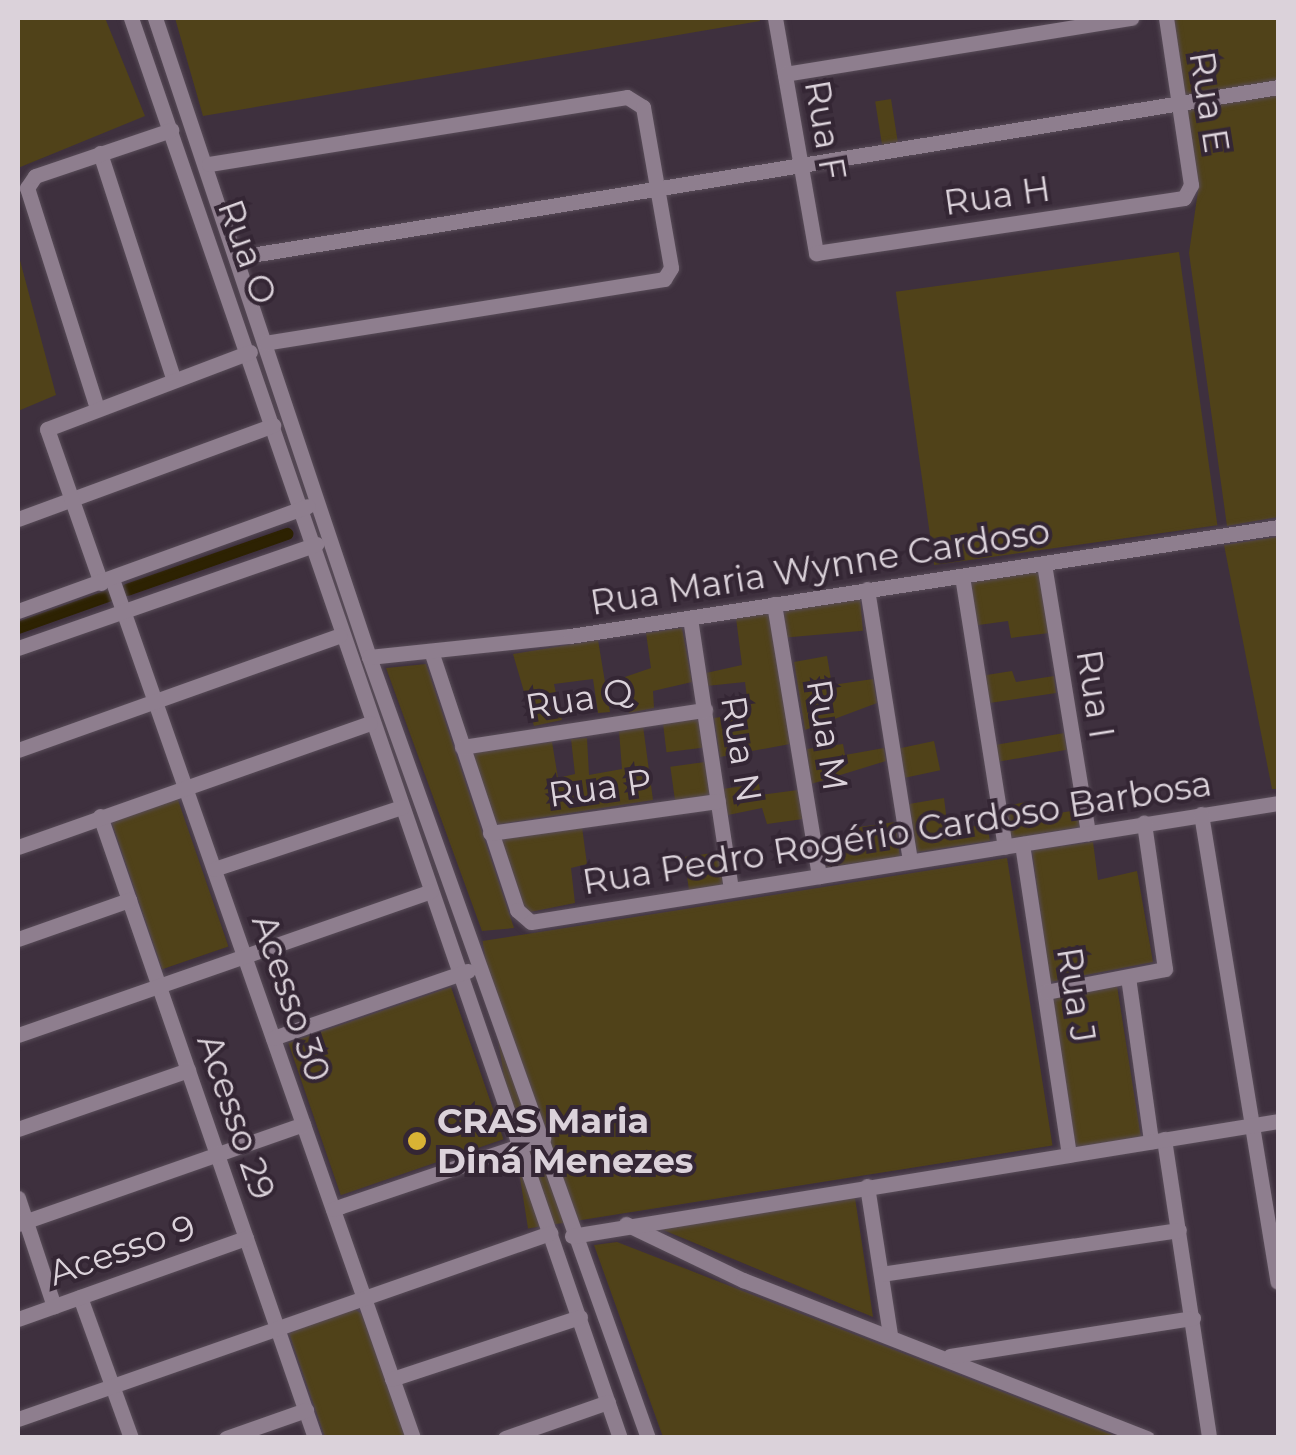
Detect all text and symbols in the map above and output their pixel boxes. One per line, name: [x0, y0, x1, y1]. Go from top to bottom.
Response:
street label: Rua E: [1180, 48, 1238, 156]
street label: Rua F: [796, 77, 854, 183]
street label: Rua H: [941, 168, 1053, 224]
street label: Rua O: [209, 194, 285, 310]
street label: Rua Maria Wynne Cardoso: [587, 510, 1053, 624]
street label: Rua I: [1067, 647, 1123, 741]
street label: Rua Q: [522, 670, 636, 728]
street label: Rua M: [797, 676, 857, 794]
street label: Rua N: [712, 693, 770, 805]
street label: Rua P: [546, 760, 654, 816]
street label: Rua Pedro Rogério Cardoso Barbosa: [579, 762, 1215, 904]
street label: Acesso 30: [243, 909, 339, 1087]
street label: Rua J: [1048, 944, 1104, 1046]
street label: Acesso 29: [188, 1029, 284, 1205]
place label: CRAS Maria Diná Menezes: [437, 1100, 693, 1182]
marker: CRAS Maria Diná Menezes: [406, 1130, 428, 1152]
street label: Acesso 9: [43, 1205, 201, 1295]

